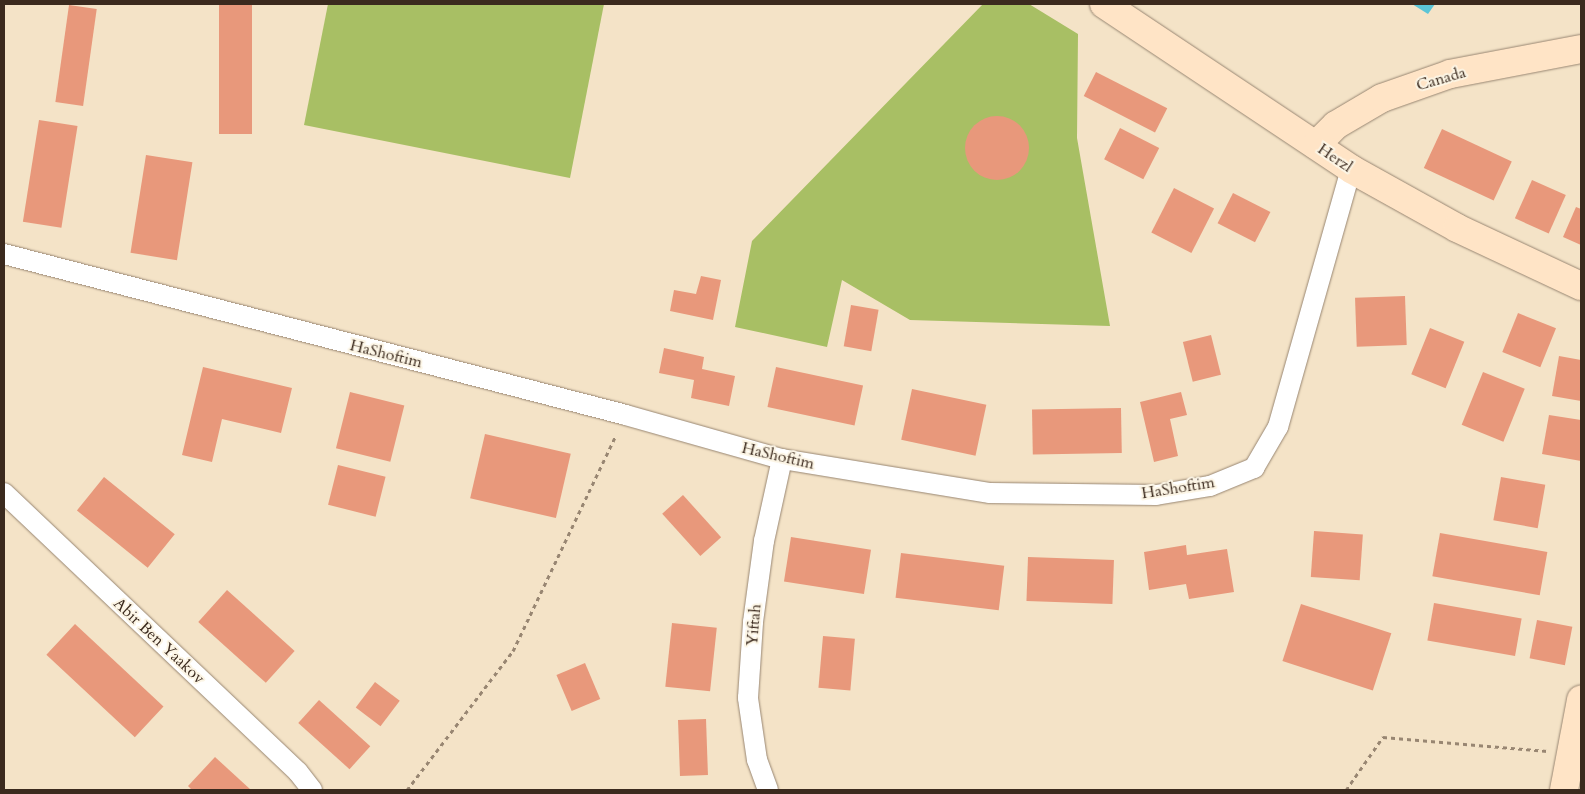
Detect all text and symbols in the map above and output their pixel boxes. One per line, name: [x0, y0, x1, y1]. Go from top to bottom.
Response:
street label: Canada: [1414, 63, 1468, 95]
street label: Herzl: [1314, 140, 1356, 176]
street label: HaShoftim: [348, 336, 424, 372]
street label: HaShoftim: [740, 438, 816, 474]
street label: HaShoftim: [1140, 473, 1216, 503]
street label: Abir Ben Yaakov: [110, 594, 208, 688]
street label: Yiftah: [743, 603, 765, 647]

